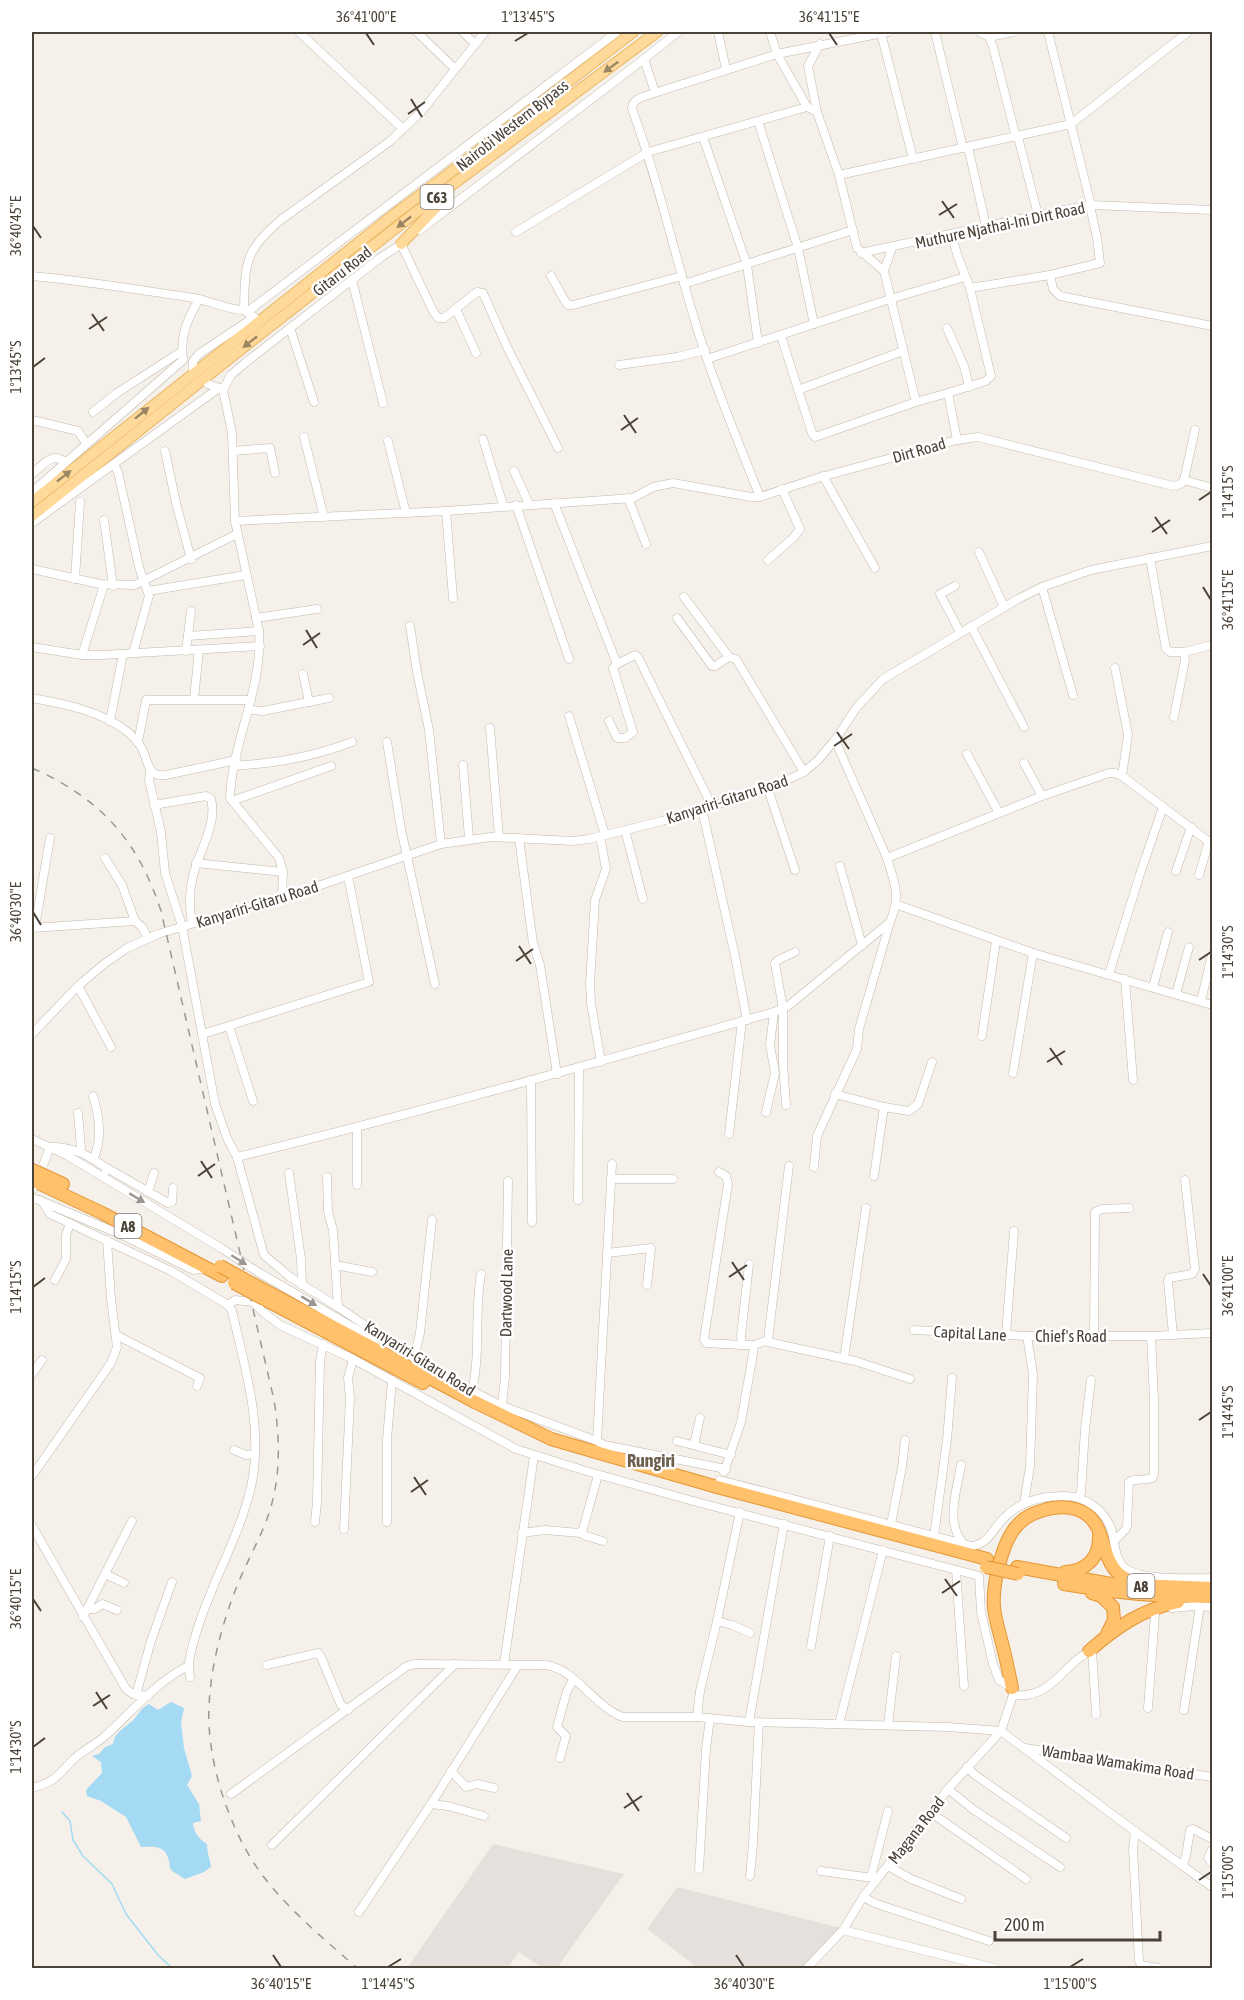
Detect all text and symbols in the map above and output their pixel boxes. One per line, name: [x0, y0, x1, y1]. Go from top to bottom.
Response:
text: 36°41'00"E: [336, 8, 397, 25]
text: 1°13'45"S: [501, 8, 555, 25]
text: 36°41'15"E: [799, 8, 860, 25]
one-way arrow: [603, 61, 619, 74]
street label: Nairobi Western Bypass: [452, 75, 572, 175]
road number: C63: [420, 185, 454, 209]
text: 36°40'45"E: [7, 195, 24, 256]
street label: Muthure Njathai-Ini Dirt Road: [914, 198, 1087, 253]
one-way arrow: [397, 215, 412, 227]
street label: Gitaru Road: [309, 243, 375, 299]
one-way arrow: [243, 335, 258, 347]
text: 1°13'45"S: [7, 340, 24, 394]
one-way arrow: [134, 407, 150, 420]
street label: Dirt Road: [890, 434, 948, 466]
text: 1°14'15"S: [1219, 465, 1236, 519]
one-way arrow: [57, 471, 72, 483]
text: 36°41'15"E: [1219, 569, 1236, 630]
street label: Kanyariri-Gitaru Road: [664, 771, 790, 828]
street label: Kanyariri-Gitaru Road: [194, 877, 321, 932]
text: 36°40'30"E: [7, 881, 24, 942]
text: 1°14'30"S: [1219, 925, 1236, 979]
one-way arrow: [129, 1193, 145, 1204]
road number: A8: [114, 1214, 142, 1238]
street label: Dartwood Lane: [496, 1249, 516, 1337]
one-way arrow: [231, 1254, 247, 1265]
text: 36°41'00"E: [1219, 1255, 1236, 1316]
text: 1°14'15"S: [7, 1260, 24, 1314]
one-way arrow: [301, 1296, 317, 1307]
street label: Kanyariri-Gitaru Road: [361, 1317, 479, 1400]
street label: Capital Lane: [933, 1322, 1007, 1345]
street label: Chief's Road: [1035, 1327, 1107, 1345]
text: 1°14'45"S: [1219, 1385, 1236, 1439]
district label: Rungiri: [627, 1450, 675, 1471]
text: 36°40'15"E: [7, 1568, 24, 1629]
road number: A8: [1128, 1574, 1154, 1598]
text: 1°14'30"S: [7, 1720, 24, 1774]
street label: Wambaa Wamakima Road: [1040, 1741, 1196, 1783]
street label: Magana Road: [884, 1793, 949, 1868]
text: 1°15'00"S: [1219, 1845, 1236, 1899]
scale bar: [995, 1904, 1160, 1942]
text: 200 m: [1004, 1914, 1045, 1935]
text: 36°40'15"E: [251, 1975, 312, 1992]
text: 1°14'45"S: [361, 1975, 415, 1992]
text: 36°40'30"E: [714, 1975, 775, 1992]
text: 1°15'00"S: [1043, 1975, 1097, 1992]

